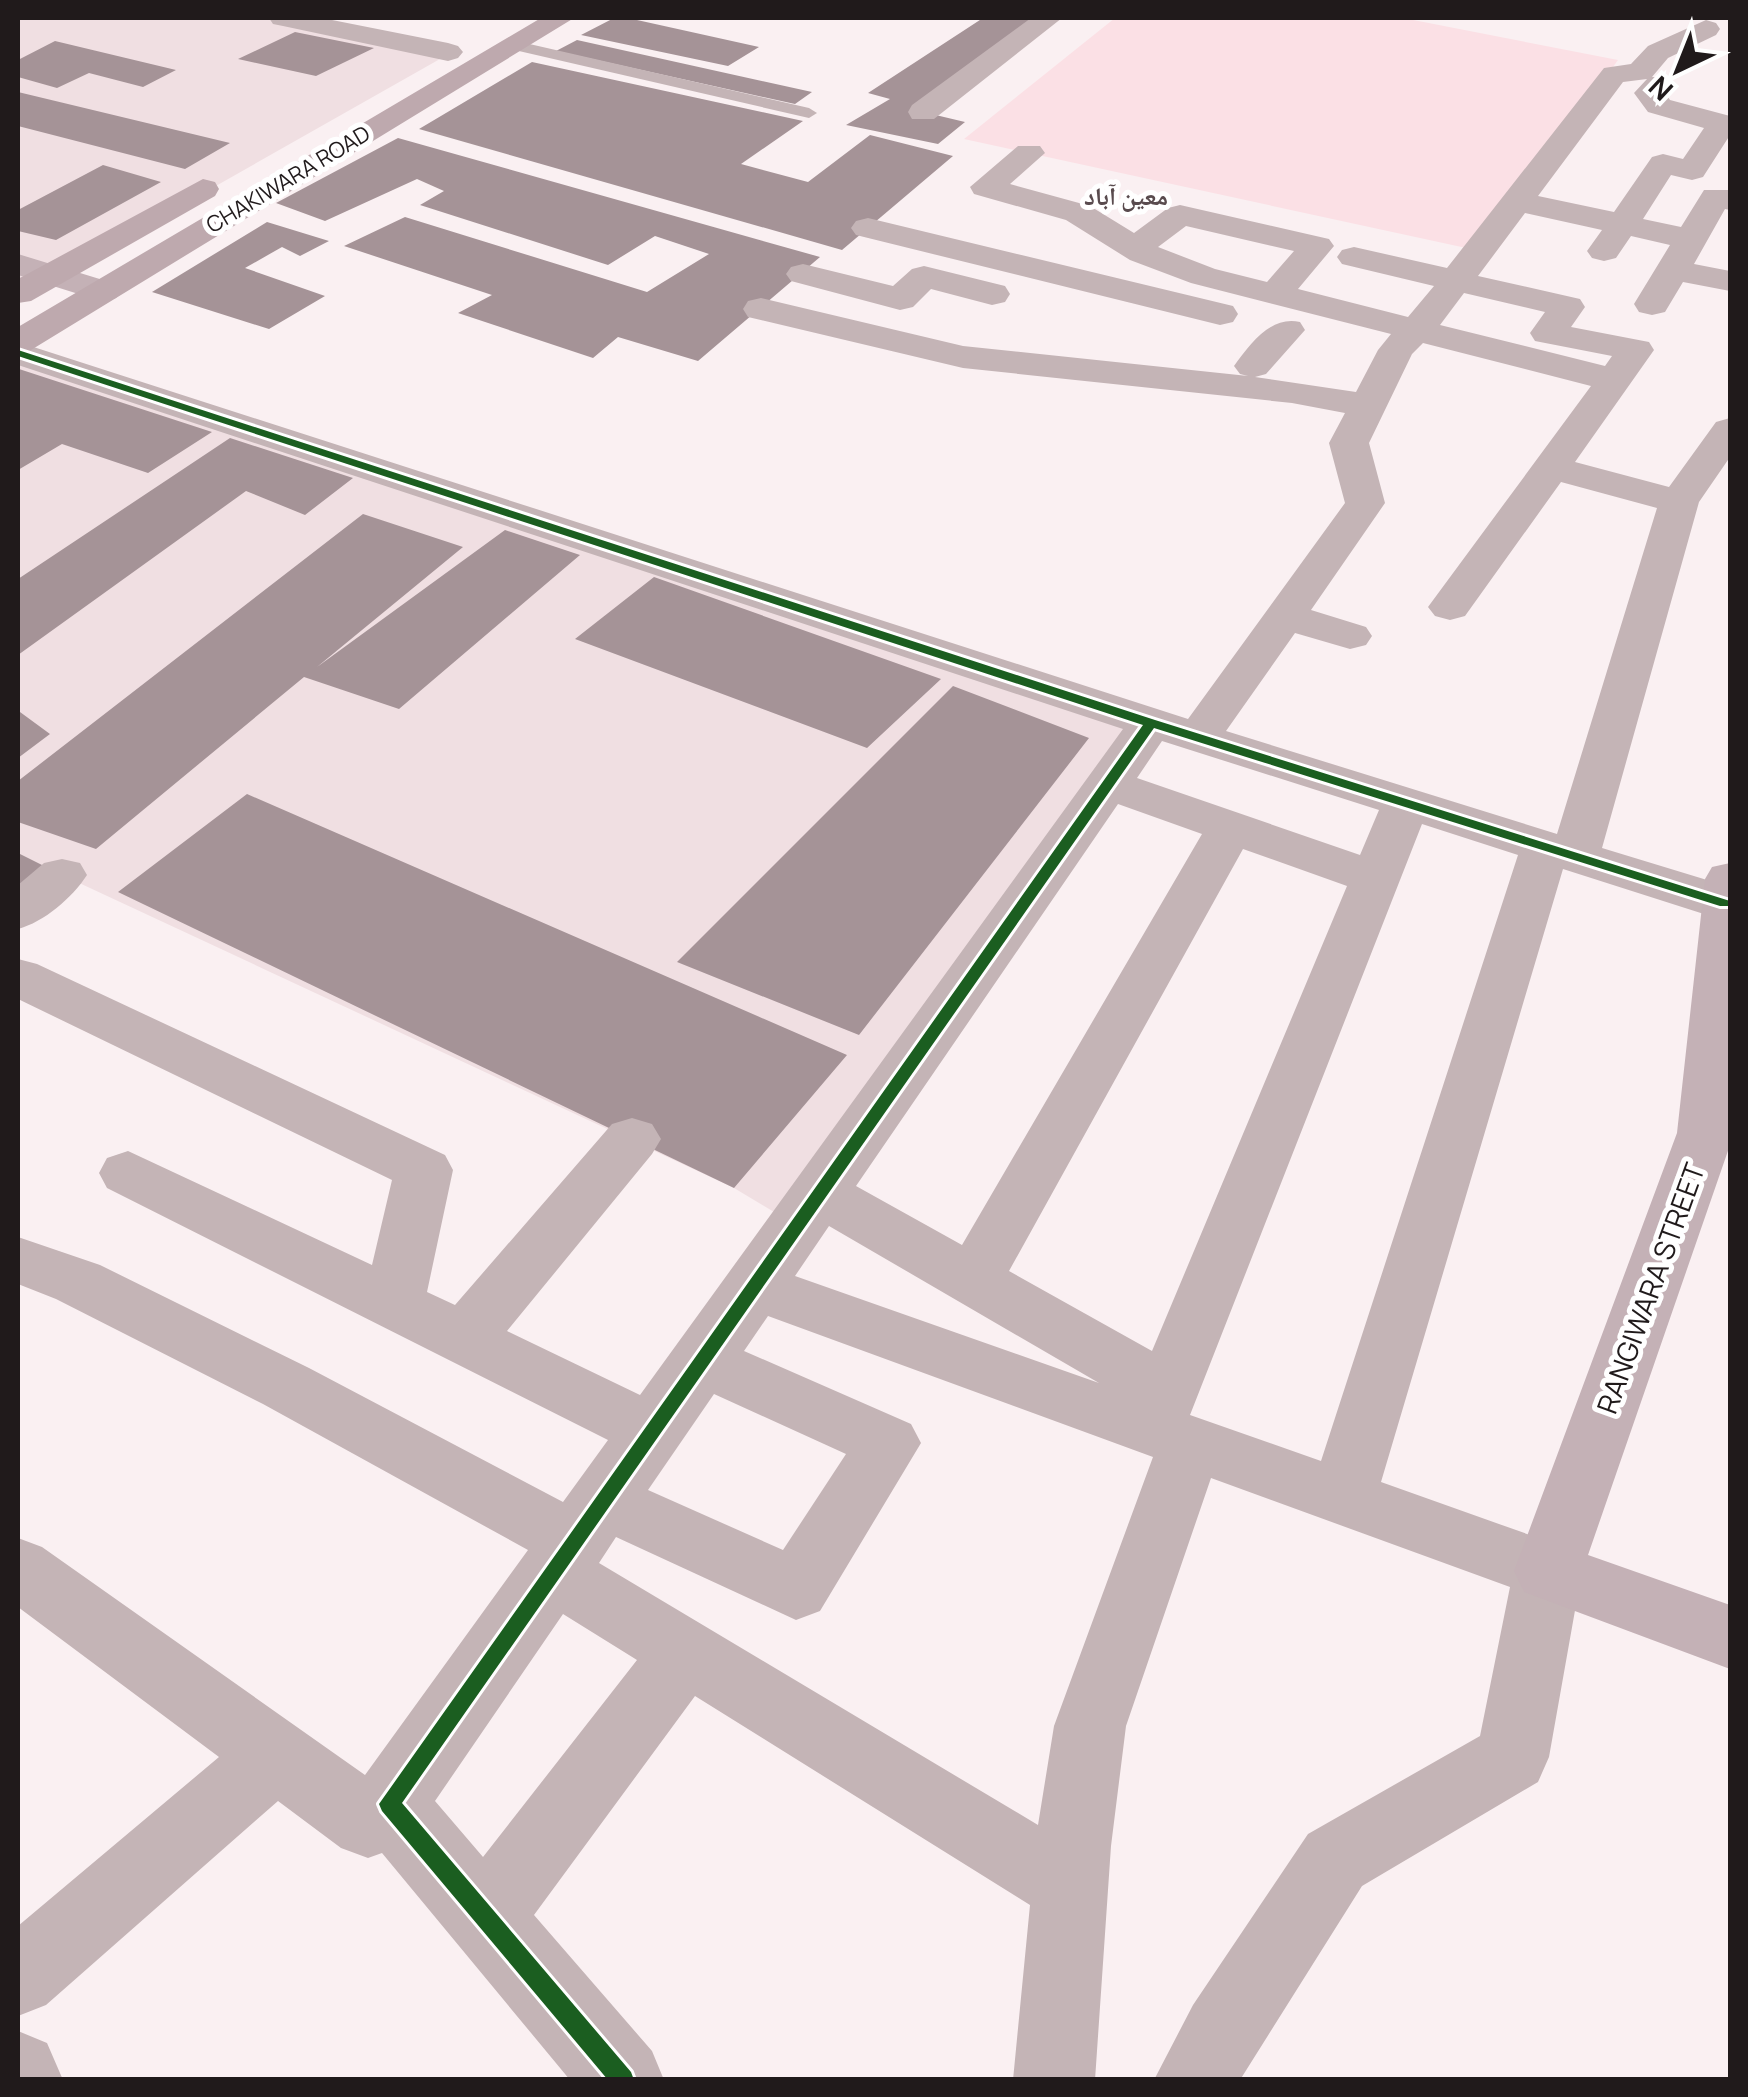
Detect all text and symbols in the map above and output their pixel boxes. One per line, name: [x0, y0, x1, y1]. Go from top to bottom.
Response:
north arrow: [1628, 20, 1728, 120]
text: N: [1640, 68, 1681, 110]
street label: CHAKIWARA ROAD: [200, 118, 376, 240]
district label: معین آباد: [1084, 178, 1168, 213]
street label: RANGIWARA STREET: [1587, 1157, 1713, 1419]

